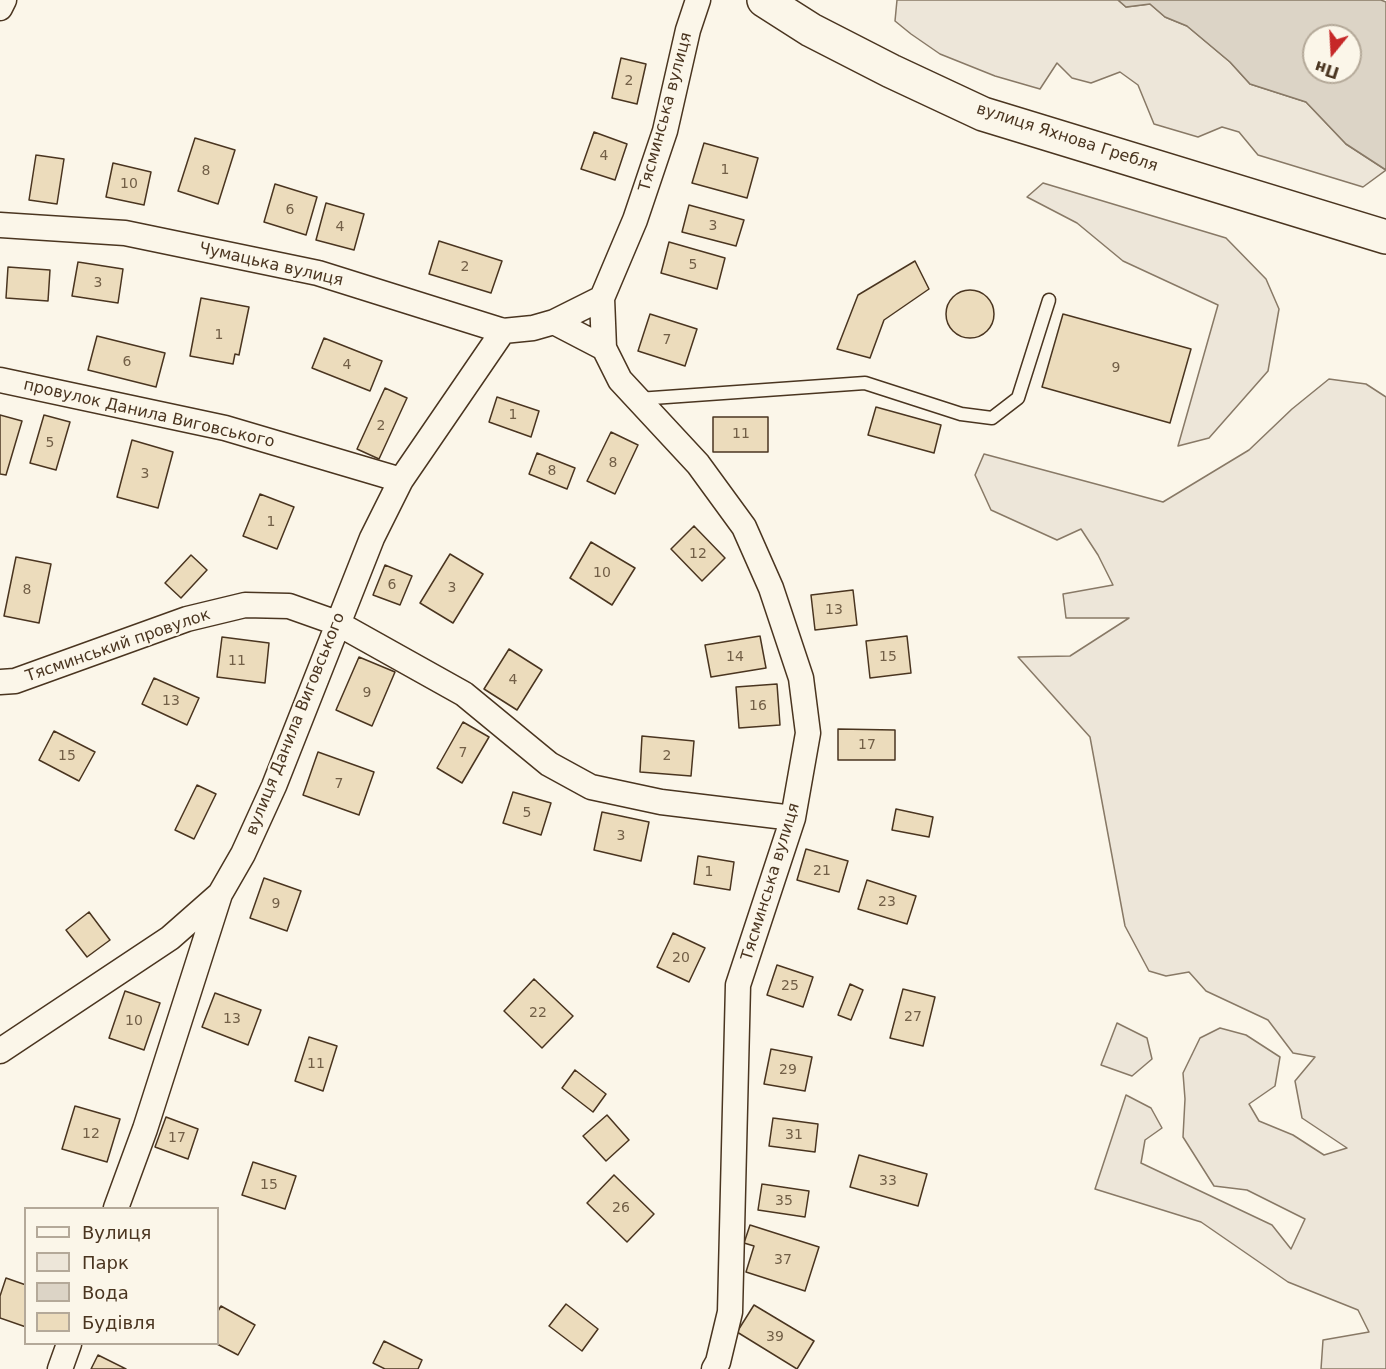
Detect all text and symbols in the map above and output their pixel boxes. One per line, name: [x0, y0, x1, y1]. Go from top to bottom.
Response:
north arrow: [1302, 24, 1362, 84]
street label: Тясминська вулиця: [636, 30, 696, 194]
text: Пн: [1312, 57, 1341, 83]
house number: 2: [625, 73, 633, 89]
street label: вулиця Яхнова Гребля: [974, 100, 1160, 176]
house number: 4: [600, 148, 608, 164]
house number: 1: [721, 162, 729, 178]
house number: 8: [202, 163, 210, 179]
house number: 10: [120, 176, 138, 192]
house number: 6: [286, 202, 294, 218]
house number: 3: [709, 218, 717, 234]
house number: 4: [336, 219, 344, 235]
street label: Чумацька вулиця: [197, 239, 345, 291]
house number: 5: [689, 257, 697, 273]
house number: 2: [461, 259, 469, 275]
house number: 3: [94, 275, 102, 291]
house number: 1: [215, 327, 223, 343]
house number: 7: [663, 332, 671, 348]
house number: 6: [123, 354, 131, 370]
house number: 4: [343, 357, 351, 373]
house number: 9: [1112, 360, 1120, 376]
street label: провулок Данила Виговського: [22, 376, 276, 452]
house number: 1: [509, 407, 517, 423]
house number: 2: [377, 418, 385, 434]
house number: 11: [732, 426, 750, 442]
house number: 5: [46, 435, 54, 451]
house number: 8: [609, 455, 617, 471]
house number: 8: [548, 463, 556, 479]
house number: 3: [141, 466, 149, 482]
house number: 1: [267, 514, 275, 530]
house number: 12: [689, 546, 707, 562]
house number: 10: [593, 565, 611, 581]
house number: 6: [388, 577, 396, 593]
house number: 3: [448, 580, 456, 596]
house number: 8: [23, 582, 31, 598]
house number: 13: [825, 602, 843, 618]
street label: Тясминський провулок: [23, 605, 213, 687]
street label: вулиця Данила Виговського: [242, 610, 350, 838]
house number: 14: [726, 649, 744, 665]
house number: 15: [879, 649, 897, 665]
house number: 11: [228, 653, 246, 669]
house number: 4: [509, 672, 517, 688]
house number: 9: [363, 685, 371, 701]
house number: 13: [162, 693, 180, 709]
house number: 16: [749, 698, 767, 714]
house number: 17: [858, 737, 876, 753]
house number: 7: [459, 745, 467, 761]
house number: 15: [58, 748, 76, 764]
house number: 2: [663, 748, 671, 764]
house number: 7: [335, 776, 343, 792]
street label: Тясминська вулиця: [738, 801, 804, 963]
house number: 5: [523, 805, 531, 821]
house number: 3: [617, 828, 625, 844]
house number: 21: [813, 863, 831, 879]
house number: 1: [705, 864, 713, 880]
house number: 23: [878, 894, 896, 910]
house number: 9: [272, 896, 280, 912]
house number: 20: [672, 950, 690, 966]
house number: 25: [781, 978, 799, 994]
house number: 22: [529, 1005, 547, 1021]
house number: 27: [904, 1009, 922, 1025]
house number: 13: [223, 1011, 241, 1027]
house number: 10: [125, 1013, 143, 1029]
house number: 11: [307, 1056, 325, 1072]
house number: 29: [779, 1062, 797, 1078]
house number: 12: [82, 1126, 100, 1142]
house number: 31: [785, 1127, 803, 1143]
house number: 17: [168, 1130, 186, 1146]
house number: 33: [879, 1173, 897, 1189]
house number: 15: [260, 1177, 278, 1193]
house number: 35: [775, 1193, 793, 1209]
house number: 26: [612, 1200, 630, 1216]
legend: [24, 1207, 219, 1345]
text: Вулиця: [82, 1222, 151, 1243]
text: Парк: [82, 1252, 129, 1273]
house number: 37: [774, 1252, 792, 1268]
text: Вода: [82, 1282, 129, 1303]
text: Будівля: [82, 1312, 155, 1333]
house number: 39: [766, 1329, 784, 1345]

